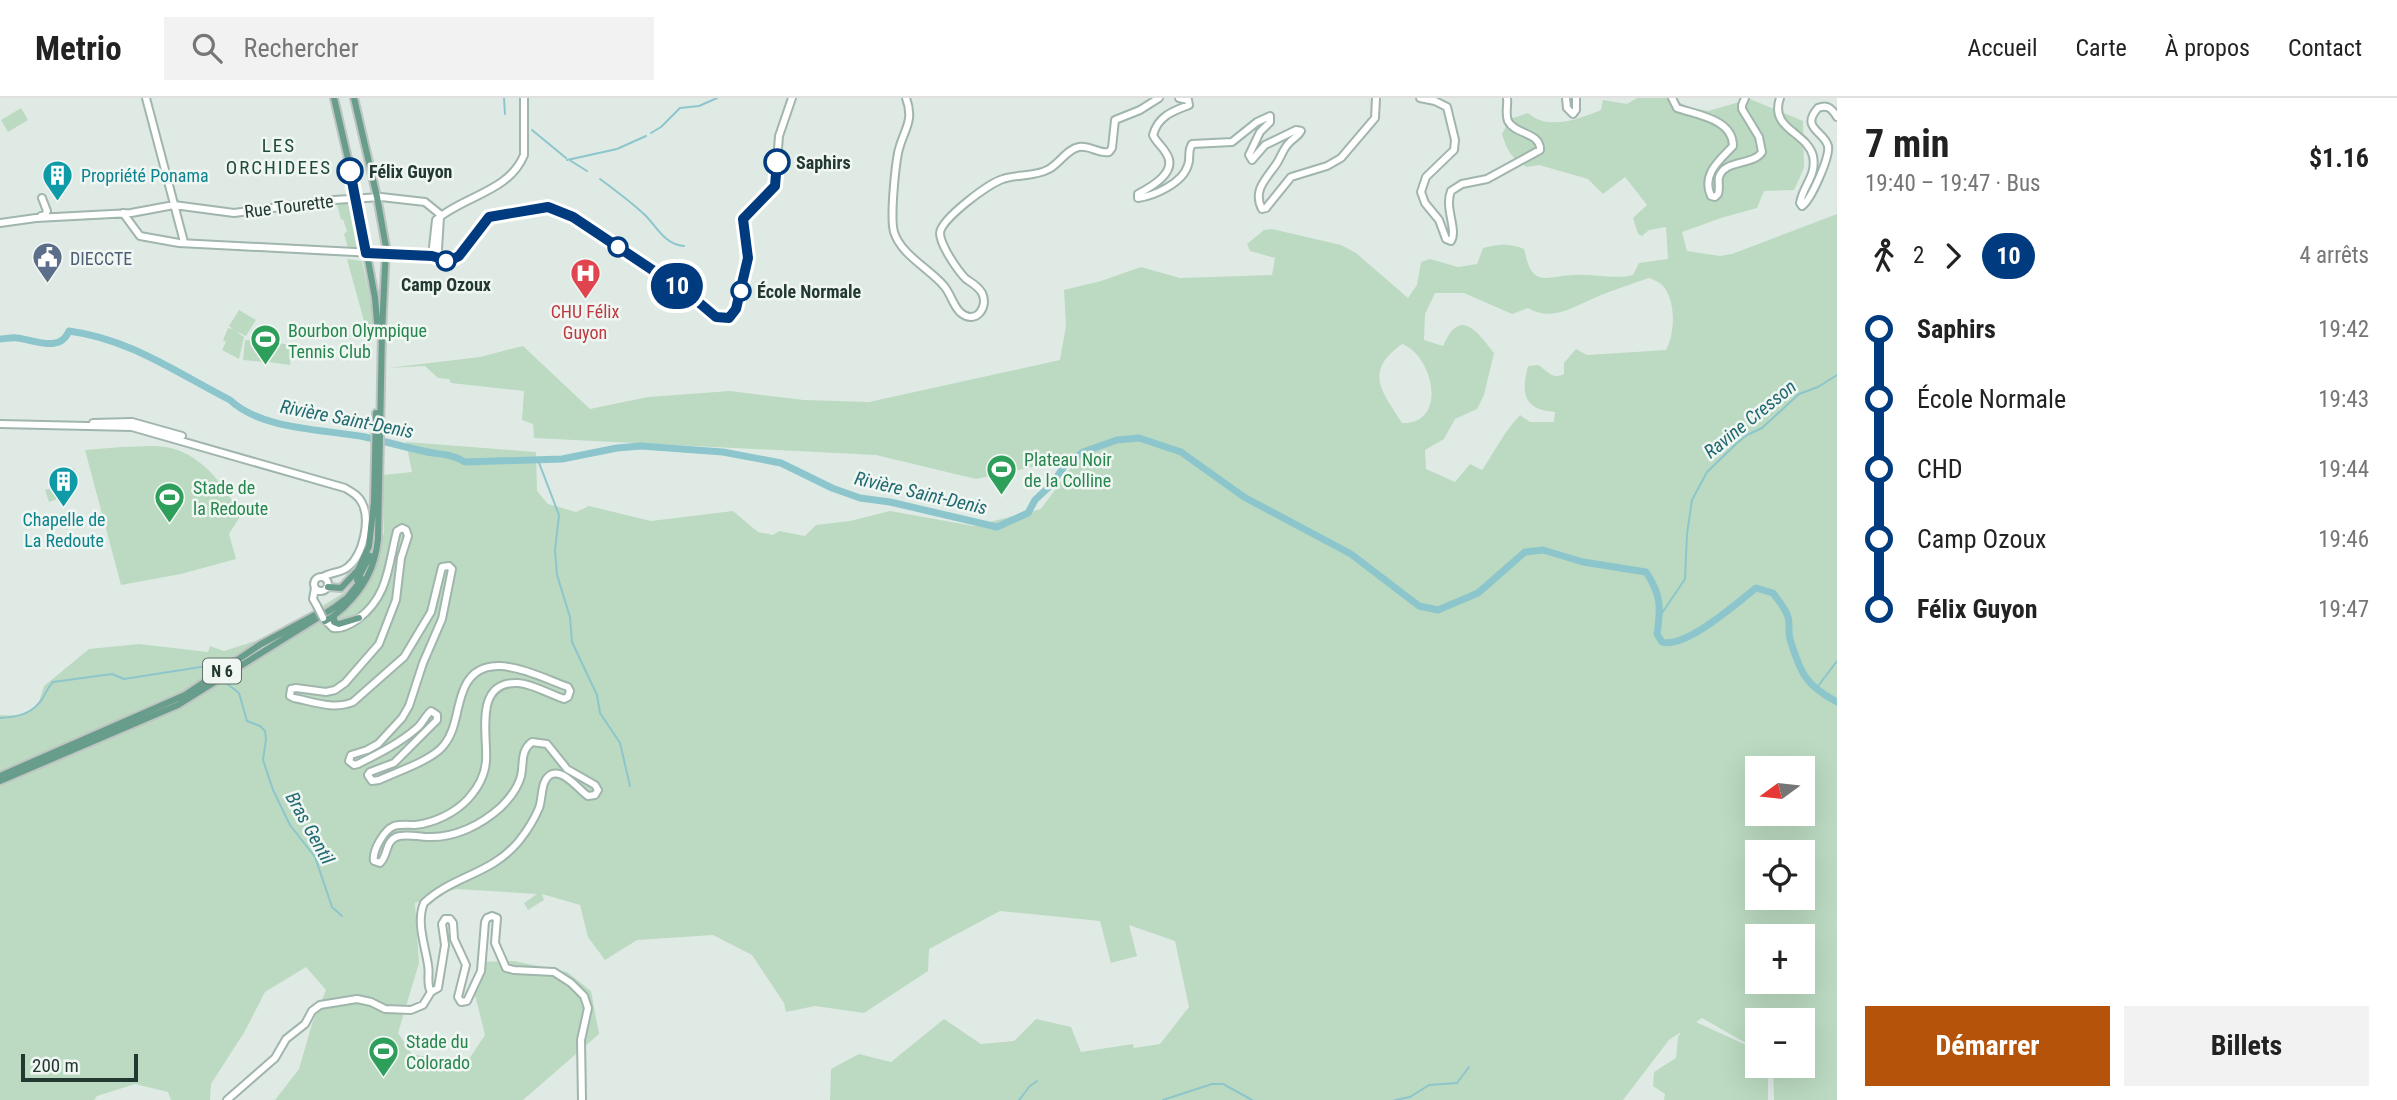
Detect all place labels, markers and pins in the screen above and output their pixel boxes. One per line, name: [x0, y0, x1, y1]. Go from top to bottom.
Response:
marker: Saphirs: [764, 149, 790, 175]
place label: Saphirs: [796, 152, 851, 173]
building icon: Propriété Ponama: [41, 158, 75, 202]
marker: Félix Guyon: [337, 158, 363, 184]
place label: Félix Guyon: [369, 161, 452, 182]
place label: Propriété Ponama: [81, 165, 209, 186]
unlabelled marker: [608, 237, 628, 257]
public building icon: DIECCTE: [30, 241, 64, 285]
place label: DIECCTE: [70, 248, 132, 269]
marker: Camp Ozoux: [436, 251, 456, 271]
hospital icon: CHU Félix Guyon: [568, 256, 602, 300]
place label: Camp Ozoux: [401, 274, 491, 295]
marker: École Normale: [731, 281, 751, 301]
place label: École Normale: [757, 281, 862, 302]
place label: CHU Félix Guyon: [551, 301, 619, 343]
place label: Bourbon Olympique Tennis Club: [288, 320, 427, 362]
sports icon: Bourbon Olympique Tennis Club: [248, 323, 282, 367]
place label: Plateau Noir de la Colline: [1024, 449, 1112, 491]
sports icon: Plateau Noir de la Colline: [984, 452, 1018, 496]
building icon: Chapelle de La Redoute: [47, 464, 81, 508]
place label: Stade de la Redoute: [193, 477, 268, 519]
sports icon: Stade de la Redoute: [153, 480, 187, 524]
place label: Chapelle de La Redoute: [22, 509, 106, 551]
place label: Stade du Colorado: [406, 1031, 470, 1073]
sports icon: Stade du Colorado: [366, 1034, 400, 1078]

